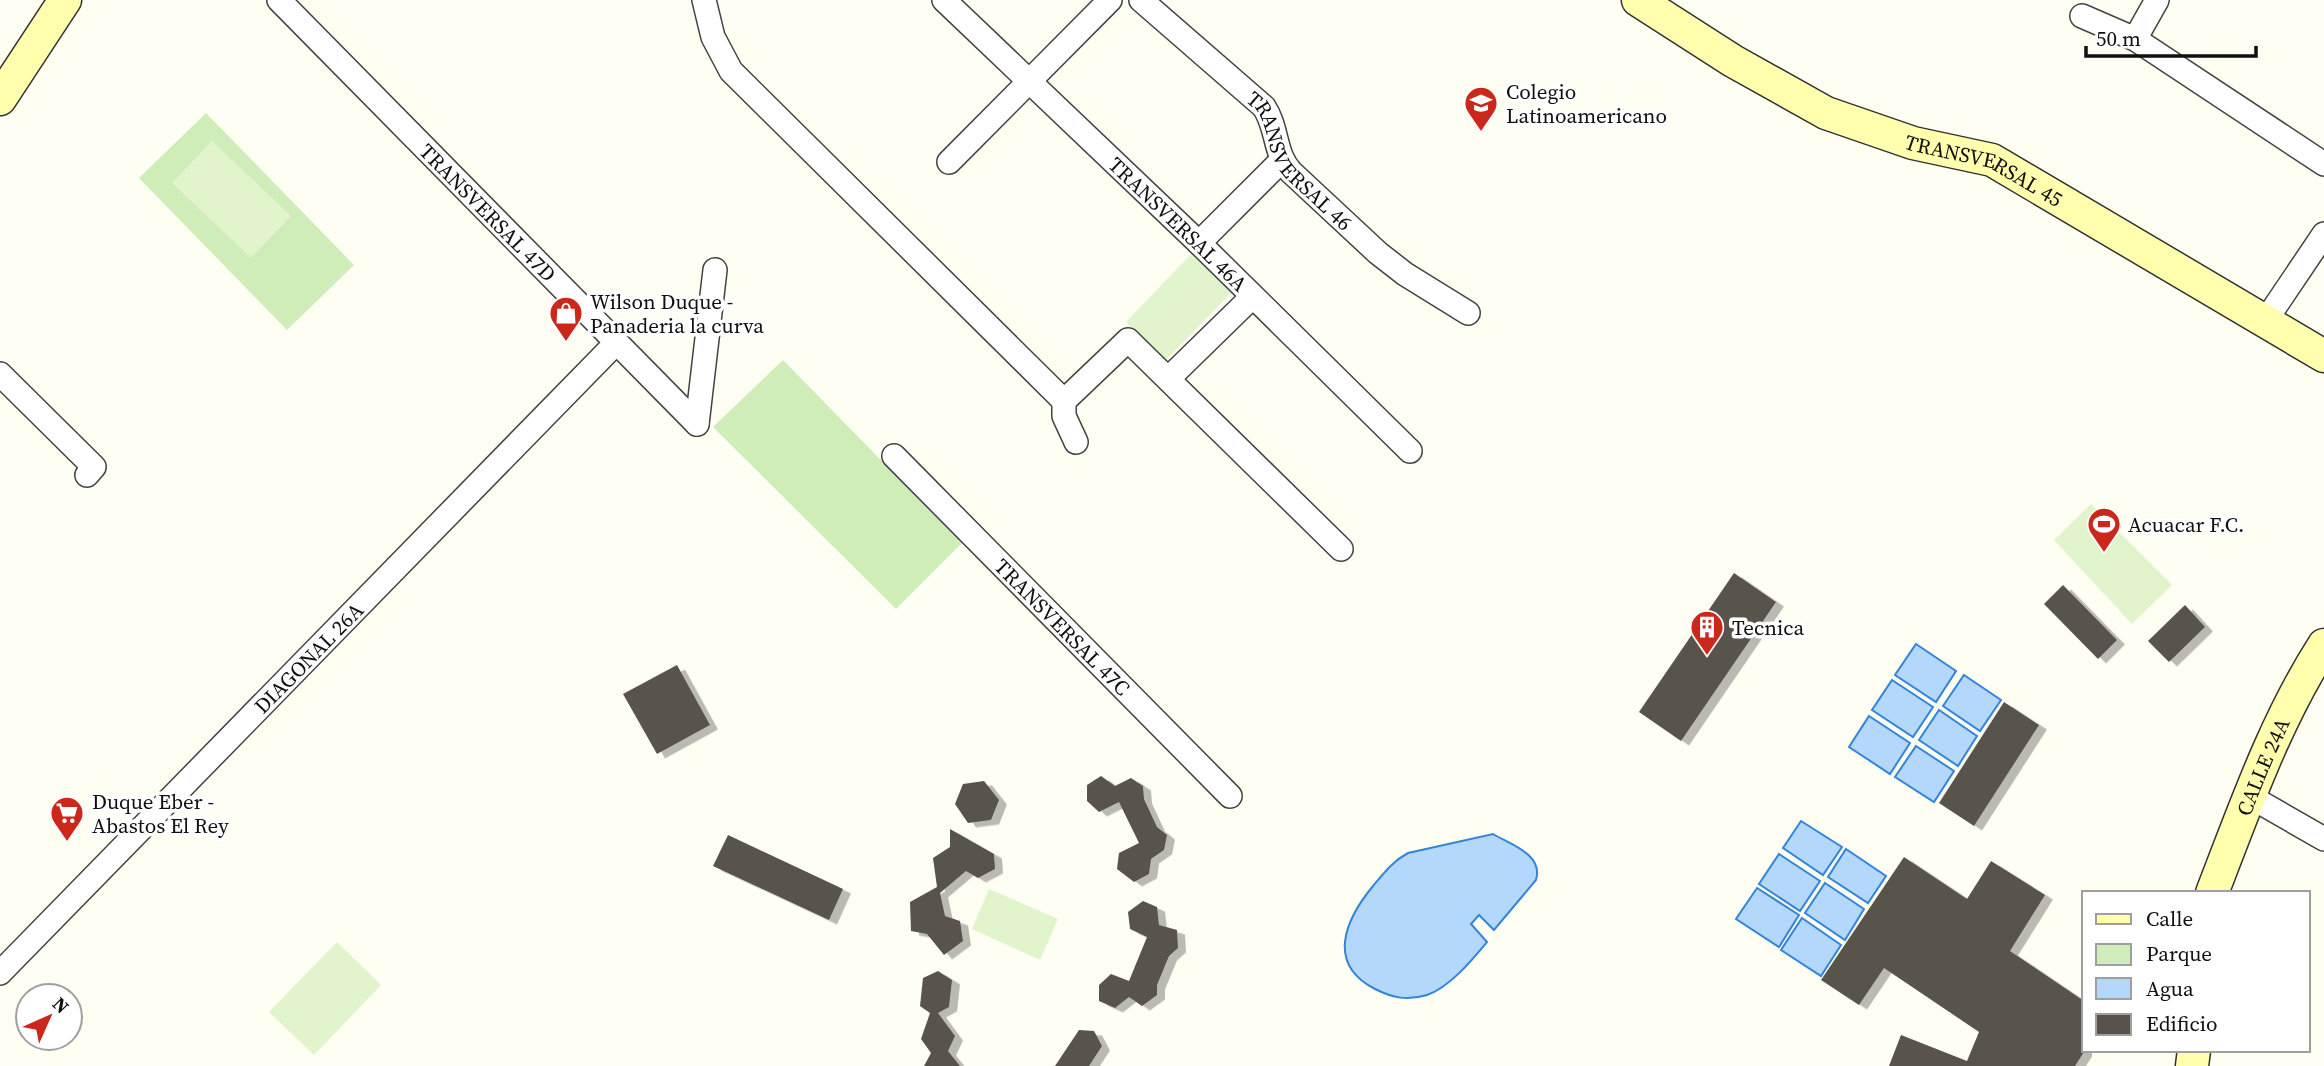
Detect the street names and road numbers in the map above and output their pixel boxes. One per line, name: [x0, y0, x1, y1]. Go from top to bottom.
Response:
street label: TRANSVERSAL 46: [1241, 84, 1359, 237]
street label: TRANSVERSAL 45: [1901, 127, 2068, 213]
street label: TRANSVERSAL 47D: [413, 137, 563, 288]
street label: TRANSVERSAL 46A: [1102, 150, 1254, 298]
street label: TRANSVERSAL 47C: [988, 552, 1137, 702]
street label: DIAGONAL 26A: [247, 596, 369, 720]
street label: CALLE 24A: [2229, 713, 2296, 820]

